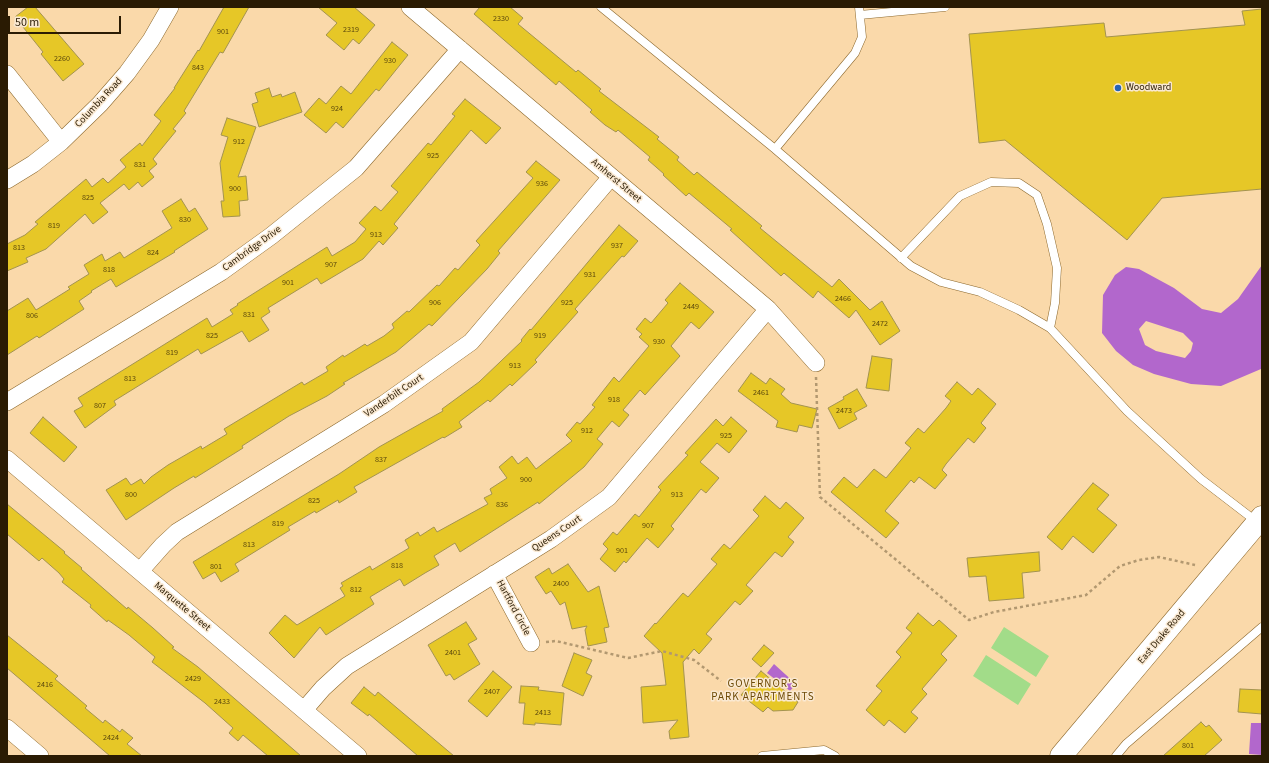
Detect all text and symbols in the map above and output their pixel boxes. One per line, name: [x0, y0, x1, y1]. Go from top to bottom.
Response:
scale bar: [10, 8, 123, 34]
text: 50 m: [15, 14, 39, 31]
house number: 2330: [493, 14, 509, 24]
house number: 2319: [343, 25, 359, 35]
house number: 901: [217, 27, 229, 37]
house number: 2260: [54, 54, 70, 64]
house number: 930: [384, 56, 396, 66]
house number: 843: [192, 63, 204, 73]
street label: Columbia Road: [73, 76, 125, 130]
place label: Woodward: [1126, 82, 1171, 94]
marker: Woodward: [1113, 83, 1123, 93]
house number: 924: [331, 104, 343, 114]
house number: 912: [233, 137, 245, 147]
house number: 925: [427, 151, 439, 161]
street label: Amherst Street: [588, 156, 644, 206]
house number: 831: [134, 160, 146, 170]
house number: 936: [536, 179, 548, 189]
house number: 900: [229, 184, 241, 194]
house number: 825: [82, 193, 94, 203]
house number: 830: [179, 215, 191, 225]
house number: 819: [48, 221, 60, 231]
street label: Cambridge Drive: [220, 224, 284, 274]
house number: 913: [370, 230, 382, 240]
house number: 937: [611, 241, 623, 251]
house number: 813: [13, 243, 25, 253]
house number: 824: [147, 248, 159, 258]
house number: 907: [325, 260, 337, 270]
house number: 818: [103, 265, 115, 275]
house number: 931: [584, 270, 596, 280]
house number: 901: [282, 278, 294, 288]
house number: 2466: [835, 294, 851, 304]
house number: 906: [429, 298, 441, 308]
house number: 925: [561, 298, 573, 308]
house number: 2449: [683, 302, 699, 312]
house number: 831: [243, 310, 255, 320]
house number: 806: [26, 311, 38, 321]
house number: 2472: [872, 319, 888, 329]
house number: 825: [206, 331, 218, 341]
house number: 919: [534, 331, 546, 341]
house number: 930: [653, 337, 665, 347]
house number: 819: [166, 348, 178, 358]
house number: 913: [509, 361, 521, 371]
street label: Vanderbilt Court: [362, 372, 426, 420]
house number: 813: [124, 374, 136, 384]
house number: 2461: [753, 388, 769, 398]
house number: 918: [608, 395, 620, 405]
house number: 807: [94, 401, 106, 411]
house number: 2473: [836, 406, 852, 416]
house number: 912: [581, 426, 593, 436]
house number: 925: [720, 431, 732, 441]
house number: 837: [375, 455, 387, 465]
house number: 900: [520, 475, 532, 485]
house number: 800: [125, 490, 137, 500]
house number: 913: [671, 490, 683, 500]
house number: 825: [308, 496, 320, 506]
house number: 836: [496, 500, 508, 510]
street label: Queens Court: [530, 513, 584, 555]
house number: 819: [272, 519, 284, 529]
house number: 907: [642, 521, 654, 531]
house number: 813: [243, 540, 255, 550]
house number: 901: [616, 546, 628, 556]
house number: 818: [391, 561, 403, 571]
house number: 801: [210, 562, 222, 572]
street label: Hartford Circle: [493, 578, 533, 638]
house number: 2400: [553, 579, 569, 589]
street label: Marquette Street: [151, 580, 213, 634]
house number: 812: [350, 585, 362, 595]
street label: East Drake Road: [1136, 607, 1188, 667]
house number: 2401: [445, 648, 461, 658]
house number: 2429: [185, 674, 201, 684]
district label: GOVERNOR'S PARK APARTMENTS: [711, 678, 815, 704]
house number: 2416: [37, 680, 53, 690]
house number: 2407: [484, 687, 500, 697]
house number: 2433: [214, 697, 230, 707]
house number: 2413: [535, 708, 551, 718]
house number: 2424: [103, 733, 119, 743]
house number: 801: [1182, 741, 1194, 751]

